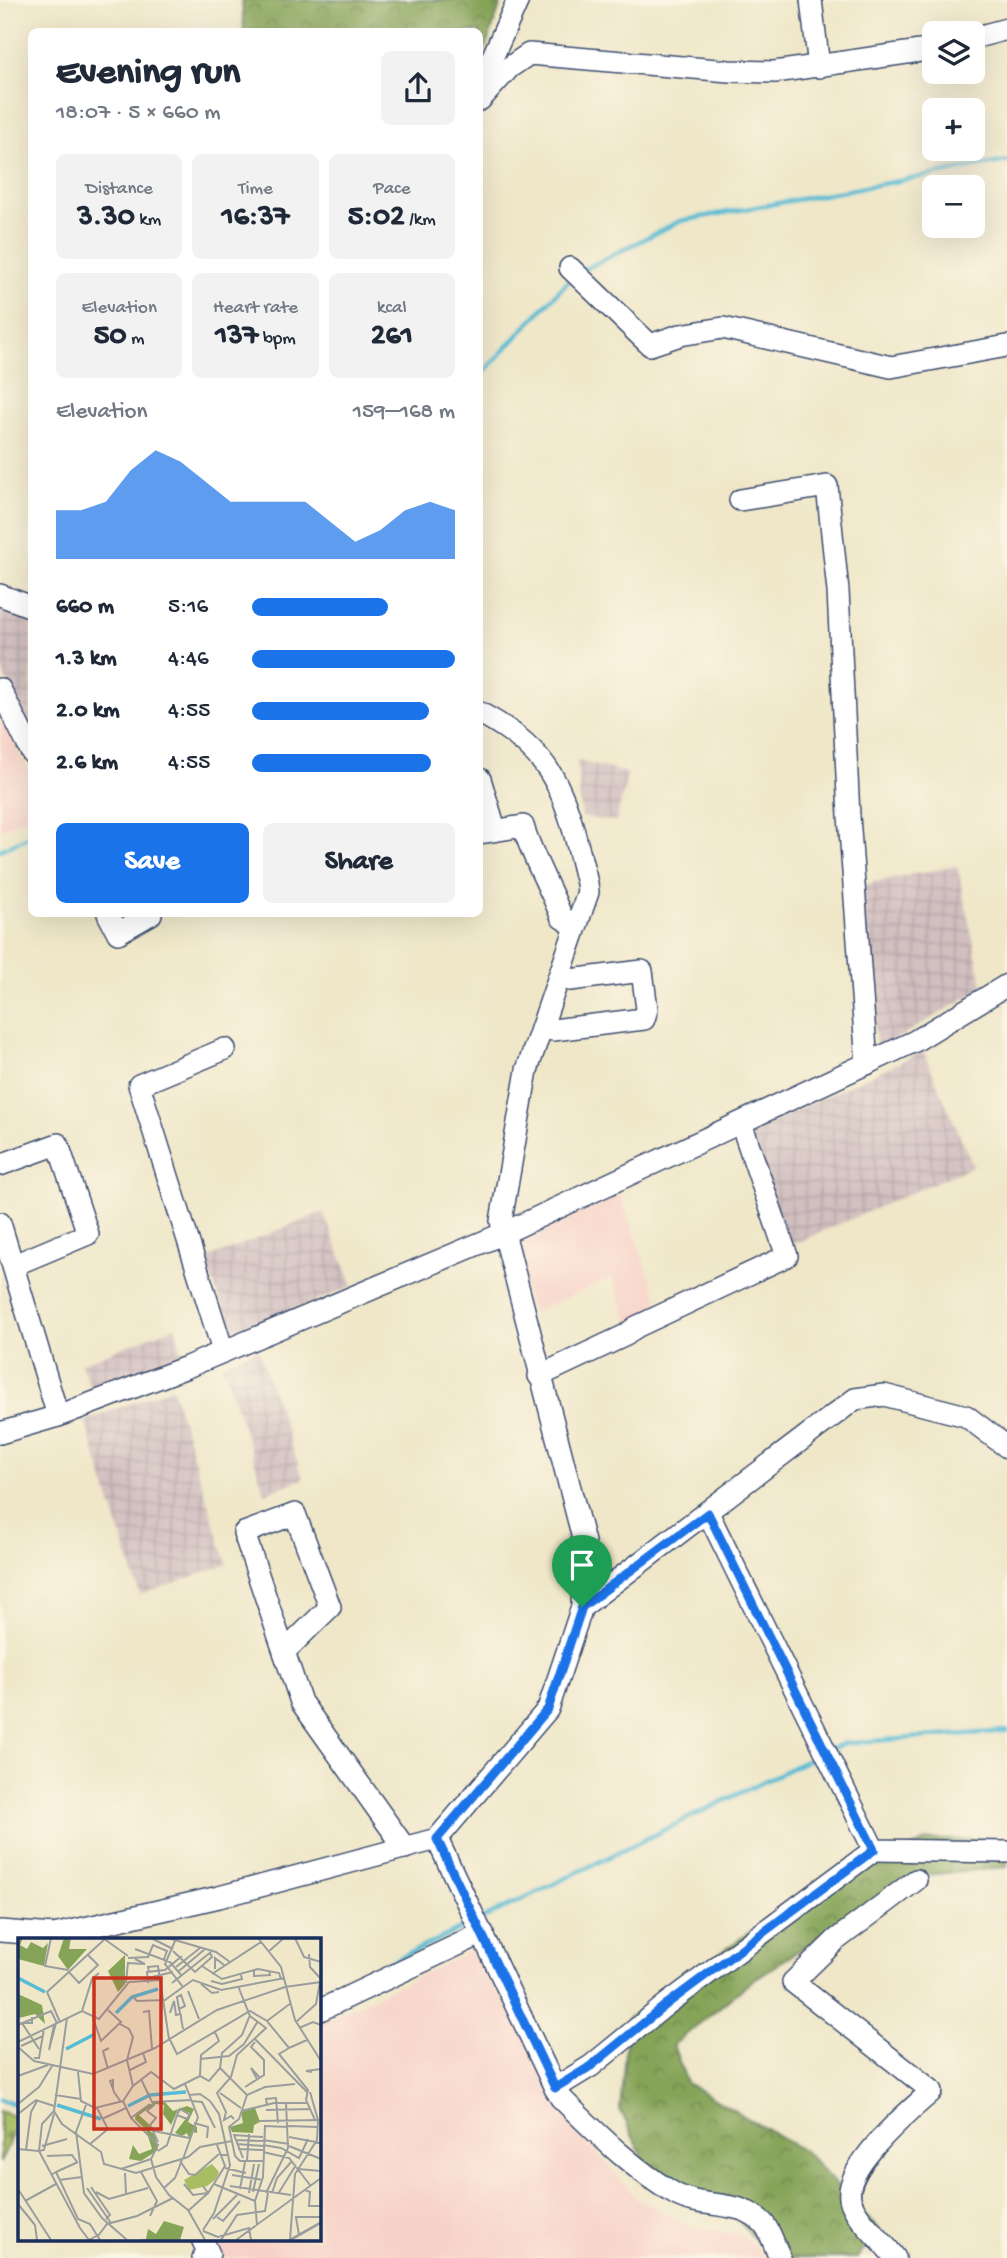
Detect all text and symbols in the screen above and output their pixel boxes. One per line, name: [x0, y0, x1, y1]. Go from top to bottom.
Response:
map controls: [922, 21, 985, 238]
button: layers: [922, 21, 985, 84]
button: share: [381, 51, 455, 125]
text: Evening run: [56, 52, 240, 96]
button: +: [922, 98, 985, 161]
text: 18:07 · 5 × 660 m: [56, 100, 221, 127]
button: −: [922, 175, 985, 238]
text: Distance: [86, 178, 153, 201]
text: Time: [238, 178, 273, 201]
text: Pace: [373, 178, 410, 201]
text: 3.30: [77, 201, 135, 236]
text: 16:37: [222, 201, 289, 236]
text: 5:02: [348, 201, 405, 236]
text: km: [135, 209, 161, 232]
text: /km: [405, 209, 436, 232]
text: Elevation: [81, 297, 157, 320]
text: Heart rate: [213, 297, 298, 320]
text: kcal: [377, 297, 407, 320]
text: 50: [94, 320, 127, 355]
text: 137: [215, 320, 258, 355]
text: 261: [371, 320, 413, 355]
text: m: [127, 328, 145, 351]
text: bpm: [258, 328, 296, 351]
text: Elevation: [56, 399, 147, 426]
text: 159–168 m: [353, 399, 455, 426]
text: 660 m: [56, 594, 114, 621]
text: 5:16: [168, 594, 208, 621]
text: 1.3 km: [56, 646, 116, 673]
text: 4:46: [168, 646, 209, 673]
text: 2.0 km: [56, 698, 120, 725]
text: 4:55: [168, 698, 210, 725]
text: 2.6 km: [56, 750, 118, 777]
text: 4:55: [168, 750, 210, 777]
button: Save: [56, 823, 249, 903]
button: Share: [263, 823, 455, 903]
pin: [552, 1535, 612, 1607]
icon: arrive: [563, 1546, 601, 1584]
inset map: [18, 1938, 320, 2240]

